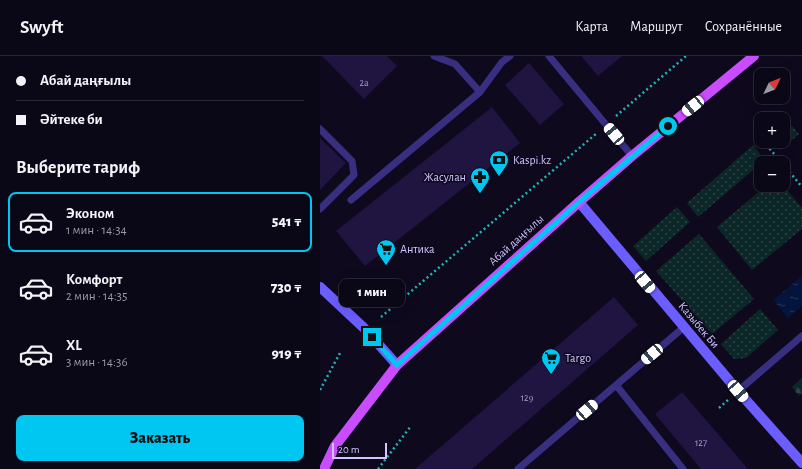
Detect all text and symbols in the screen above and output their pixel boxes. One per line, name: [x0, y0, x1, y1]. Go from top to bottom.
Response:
text: Swyft: [20, 18, 64, 37]
text: Карта: [575, 20, 608, 34]
text: Маршрут: [630, 20, 683, 34]
text: Сохранённые: [705, 20, 782, 34]
north arrow: [754, 68, 790, 104]
map controls: [754, 68, 790, 192]
text: Абай даңғылы: [40, 73, 131, 88]
house number: 2а: [359, 78, 369, 88]
car: [680, 94, 706, 118]
text: Әйтеке би: [40, 112, 103, 127]
button: +: [754, 112, 790, 148]
route start: [659, 117, 677, 135]
car: [602, 121, 626, 147]
bank icon: Kaspi.kz: [488, 149, 510, 177]
place label: Kaspi.kz: [513, 154, 551, 166]
button: −: [754, 156, 790, 192]
text: Выберите тариф: [16, 159, 140, 177]
pharmacy icon: Жасулан: [469, 166, 491, 194]
place label: Жасулан: [424, 171, 466, 184]
icon: car: [18, 204, 54, 240]
text: Эконом: [66, 206, 114, 221]
street label: Абай даңғылы: [486, 212, 546, 268]
text: 541 ₸: [272, 214, 302, 229]
text: 1 мин · 14:34: [66, 224, 127, 237]
supermarket icon: Антика: [375, 238, 397, 266]
place label: Антика: [400, 243, 435, 255]
car: [633, 269, 657, 295]
icon: car: [18, 270, 54, 306]
text: Комфорт: [66, 272, 122, 287]
callout: 1 мин: [339, 279, 405, 307]
text: 730 ₸: [271, 280, 302, 295]
text: 1 мин: [357, 286, 387, 299]
text: 2 мин · 14:35: [66, 290, 127, 303]
street label: Казыбек Би: [676, 300, 722, 350]
route end: [363, 328, 381, 346]
icon: car: [18, 336, 54, 372]
text: XL: [66, 338, 82, 353]
car: [639, 342, 665, 366]
text: 919 ₸: [271, 346, 302, 361]
supermarket icon: Targo: [540, 347, 562, 375]
place label: Targo: [565, 352, 591, 364]
text: 3 мин · 14:36: [66, 356, 128, 369]
car: [726, 378, 750, 404]
house number: 129: [521, 393, 534, 403]
car: [574, 398, 600, 422]
button: Заказать: [16, 415, 304, 461]
house number: 127: [695, 438, 707, 448]
scale bar: [332, 441, 387, 460]
text: 20 m: [338, 444, 359, 455]

